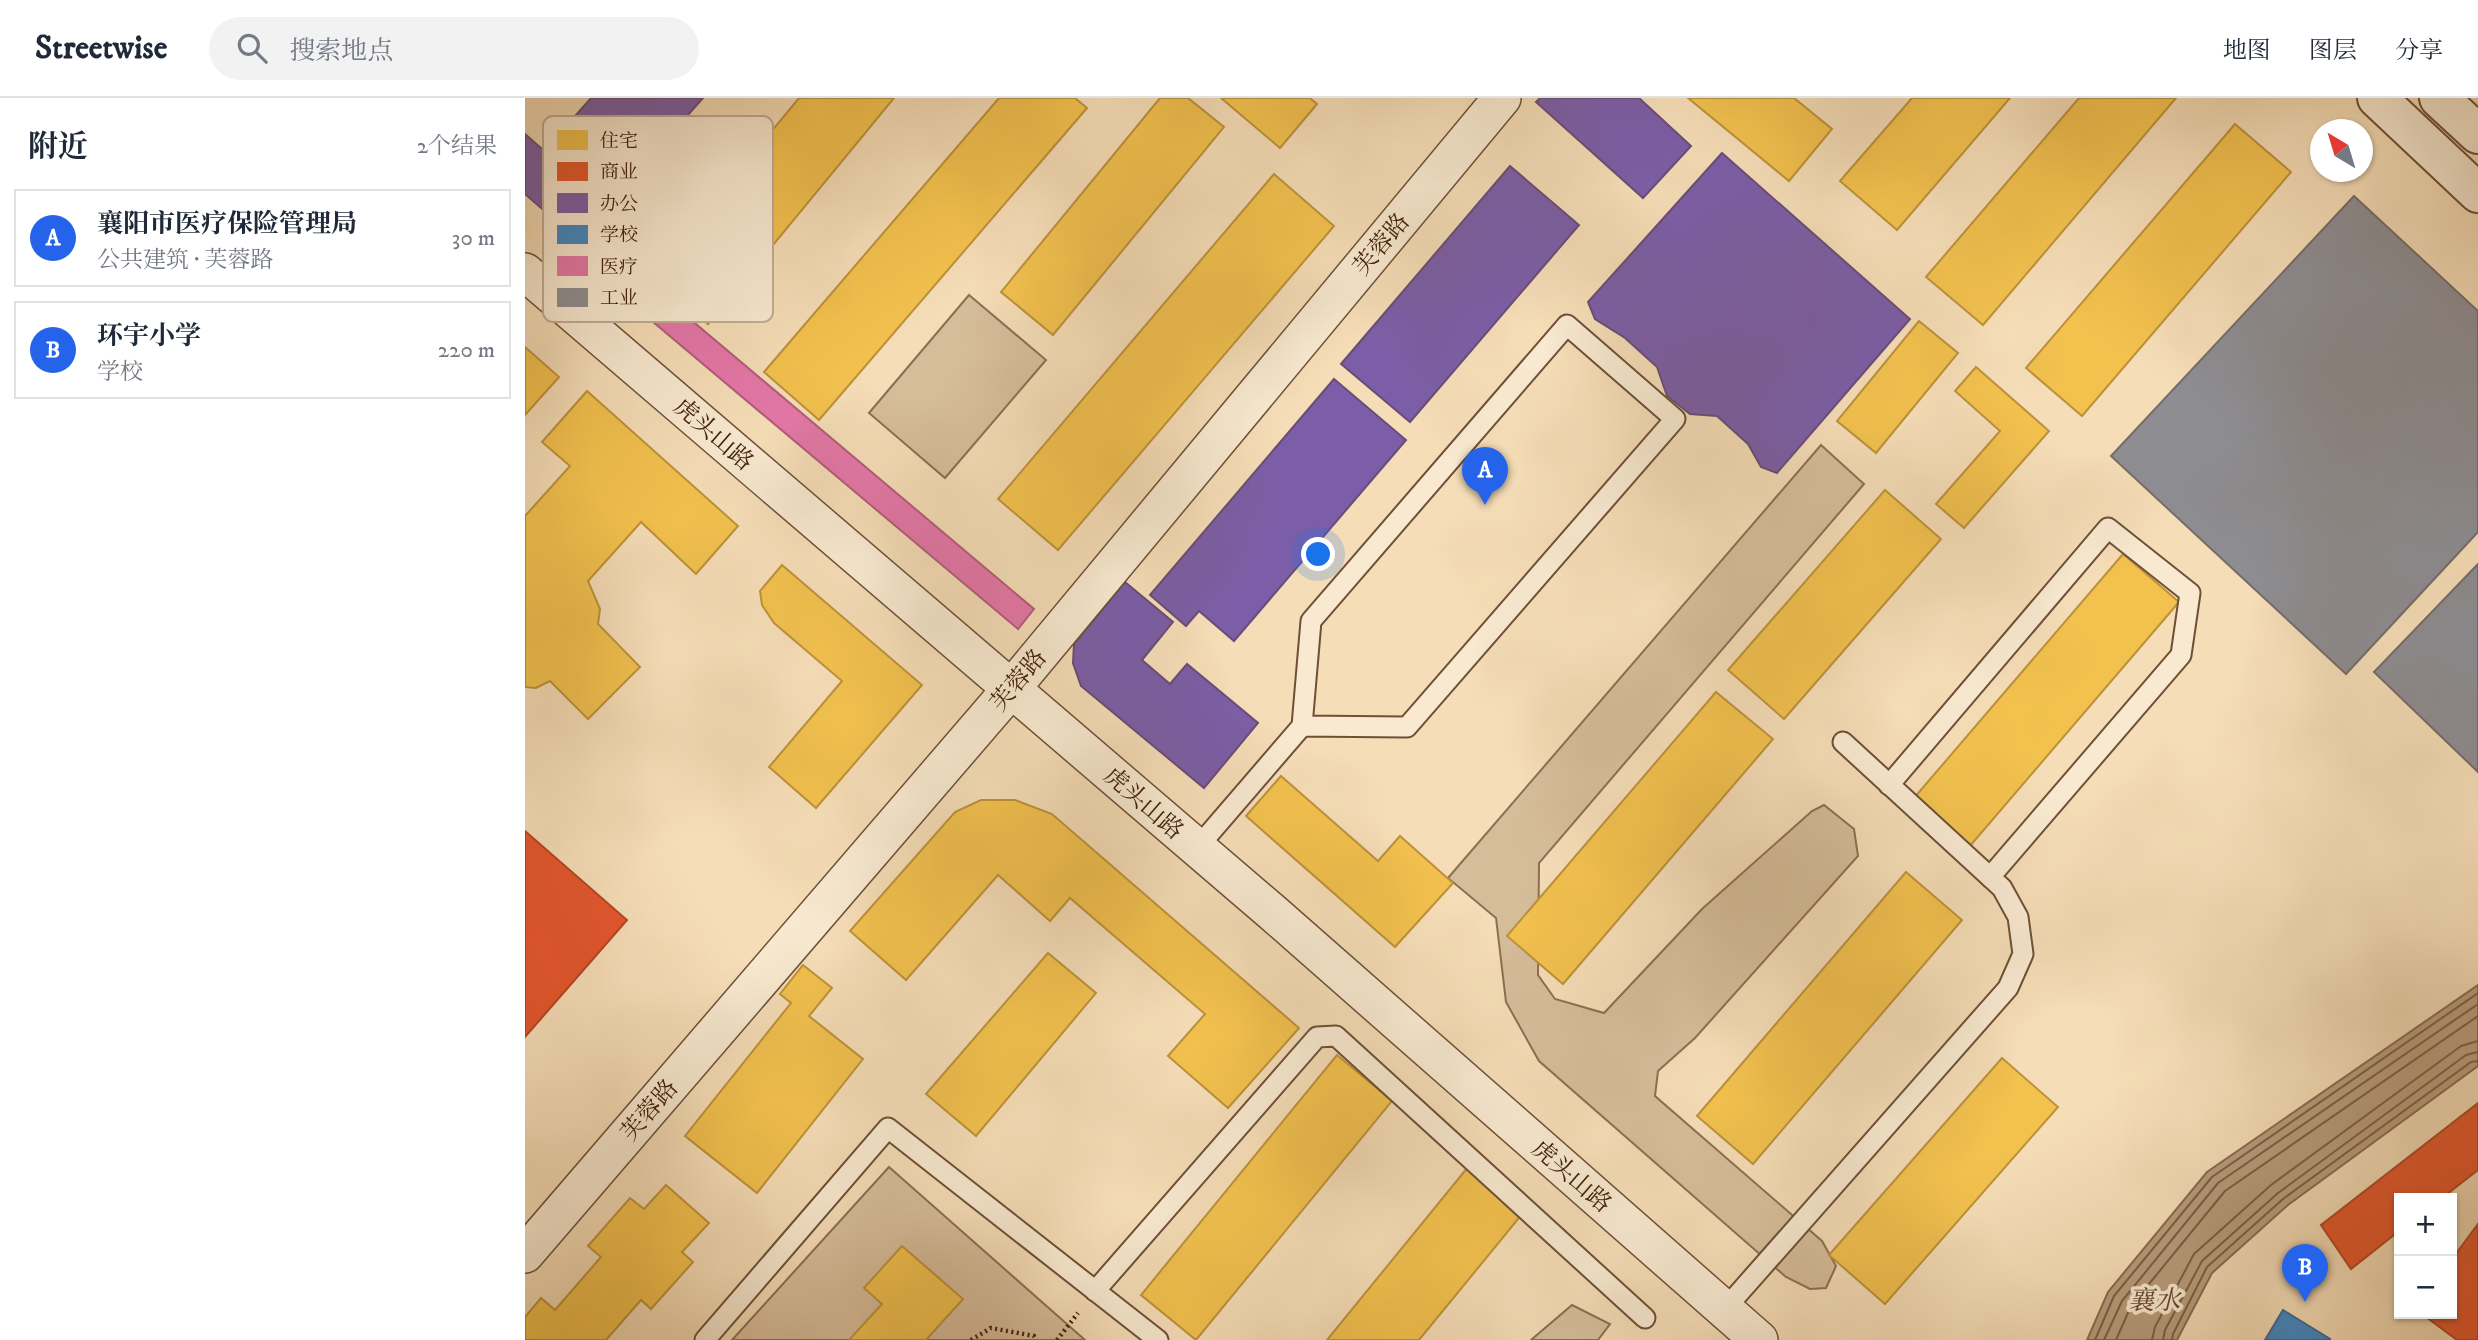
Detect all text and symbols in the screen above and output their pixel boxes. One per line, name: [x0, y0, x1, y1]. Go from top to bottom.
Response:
search box: [209, 17, 699, 80]
text: Streetwise: [35, 28, 167, 69]
icon: search: [233, 29, 271, 67]
text: 搜索地点: [289, 35, 393, 68]
text: 地图: [2223, 36, 2271, 66]
text: 图层: [2309, 36, 2357, 66]
text: 分享: [2395, 36, 2443, 66]
legend: [543, 116, 773, 322]
north arrow: [2310, 119, 2373, 182]
text: 附近: [28, 129, 88, 166]
text: 住宅: [600, 130, 638, 153]
text: 2个结果: [417, 132, 497, 161]
text: 商业: [600, 161, 638, 184]
text: 办公: [600, 193, 638, 216]
street label: 芙蓉路: [1347, 207, 1416, 282]
text: 襄阳市医疗保险管理局: [97, 208, 357, 241]
text: A: [46, 224, 60, 253]
text: 30 m: [452, 224, 495, 253]
text: 学校: [600, 224, 638, 247]
text: 公共建筑 · 芙蓉路: [97, 246, 273, 275]
text: 医疗: [600, 256, 638, 279]
text: 工业: [600, 287, 638, 310]
text: 环宇小学: [97, 320, 201, 353]
text: B: [46, 336, 60, 365]
text: 220 m: [438, 336, 495, 365]
text: 学校: [97, 358, 143, 387]
street label: 虎头山路: [667, 392, 759, 478]
pin: A: [1462, 447, 1508, 505]
your location: [1301, 537, 1335, 571]
street label: 芙蓉路: [984, 643, 1053, 718]
street label: 虎头山路: [1097, 761, 1189, 847]
street label: 芙蓉路: [615, 1074, 685, 1148]
street label: 虎头山路: [1525, 1134, 1617, 1220]
map controls: [2394, 1193, 2457, 1319]
button: +: [2394, 1193, 2457, 1256]
pin: B: [2282, 1244, 2328, 1302]
button: −: [2394, 1256, 2457, 1319]
water label: 襄水: [2128, 1285, 2183, 1318]

